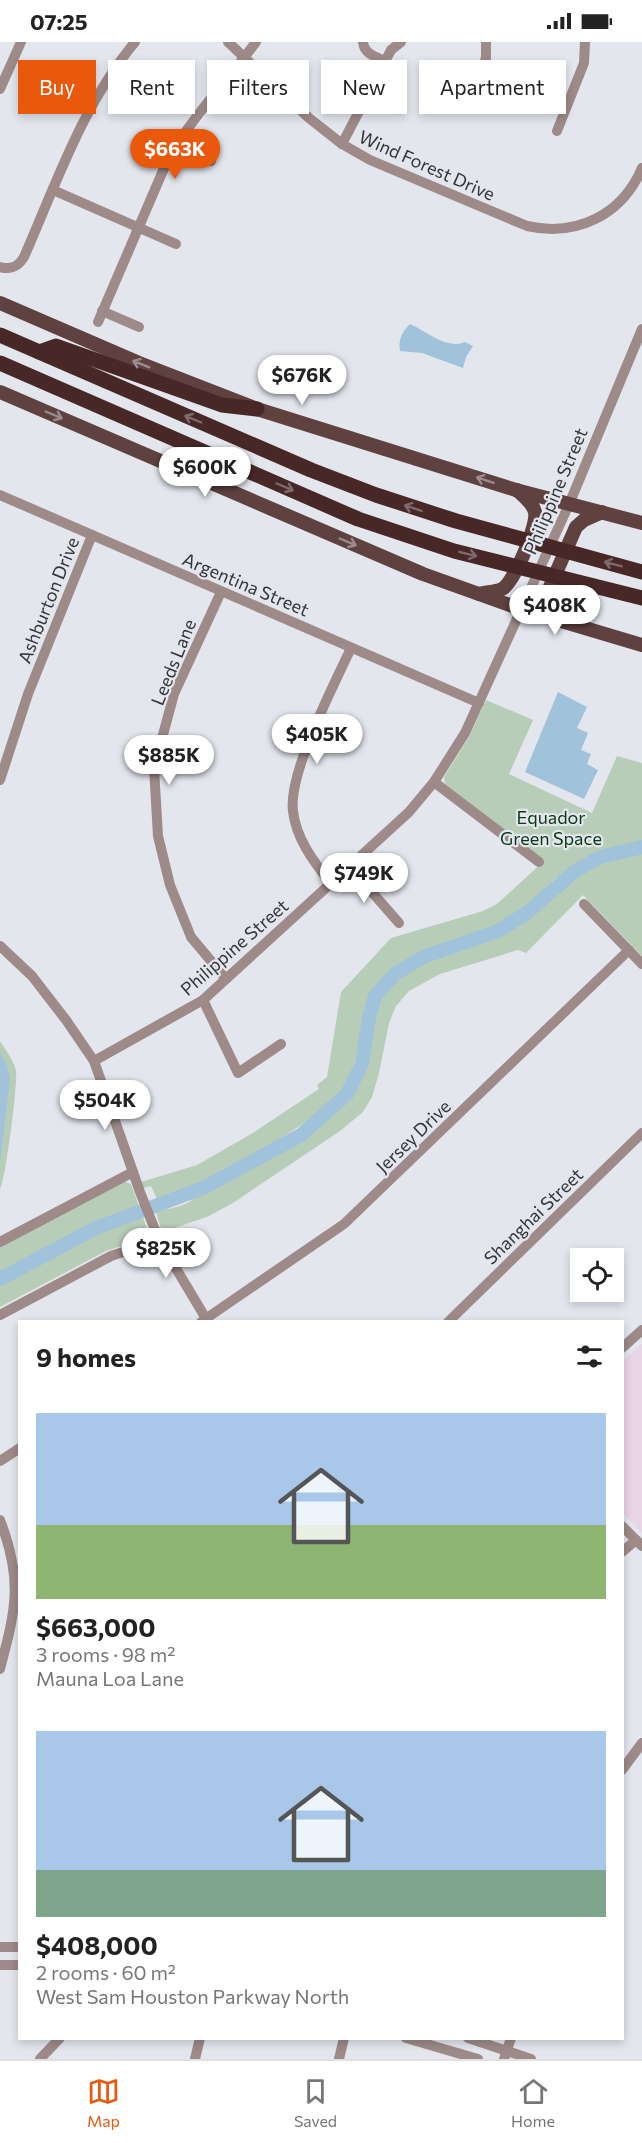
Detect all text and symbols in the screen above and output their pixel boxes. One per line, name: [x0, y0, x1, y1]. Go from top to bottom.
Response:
text: 07:25: [30, 8, 88, 35]
chip: Buy: [18, 60, 96, 114]
chip: Rent: [108, 60, 195, 114]
chip: Filters: [207, 60, 309, 114]
chip: New: [321, 60, 407, 114]
chip: Apartment: [419, 60, 566, 114]
street label: Wind Forest Drive: [356, 125, 498, 205]
pin: $663K: [133, 129, 217, 180]
text: $663K: [144, 136, 206, 160]
pin: $676K: [260, 355, 344, 406]
one-way arrow: [133, 358, 151, 369]
text: $676K: [272, 362, 332, 386]
one-way arrow: [44, 410, 62, 421]
one-way arrow: [185, 412, 203, 424]
street label: Philippine Street: [518, 424, 592, 558]
pin: $600K: [163, 447, 247, 498]
text: $600K: [173, 454, 237, 478]
one-way arrow: [476, 474, 495, 485]
one-way arrow: [275, 482, 293, 494]
one-way arrow: [404, 501, 423, 512]
street label: Ashburton Drive: [13, 534, 83, 666]
one-way arrow: [339, 537, 357, 548]
street label: Argentina Street: [180, 547, 312, 621]
one-way arrow: [458, 548, 477, 560]
one-way arrow: [604, 557, 623, 569]
pin: $408K: [513, 585, 597, 636]
text: $408K: [523, 592, 587, 616]
street label: Leeds Lane: [146, 616, 200, 708]
pin: $405K: [275, 714, 359, 765]
text: $405K: [286, 721, 348, 745]
pin: $885K: [127, 735, 211, 786]
text: $885K: [138, 742, 200, 766]
park label: Equador Green Space: [500, 806, 602, 849]
pin: $749K: [322, 853, 406, 904]
text: $749K: [334, 860, 394, 884]
street label: Philippine Street: [176, 894, 292, 1000]
pin: $504K: [63, 1080, 147, 1131]
text: $504K: [74, 1087, 136, 1111]
street label: Jersey Drive: [371, 1095, 455, 1177]
street label: Shanghai Street: [479, 1163, 587, 1269]
pin: $825K: [124, 1228, 208, 1279]
text: $825K: [136, 1235, 196, 1259]
map controls: [570, 1248, 624, 1302]
button: locate: [570, 1248, 624, 1302]
icon: filters: [573, 1340, 606, 1373]
text: 9 homes: [36, 1341, 136, 1372]
icon: home: [267, 1452, 375, 1560]
text: $663,000: [36, 1611, 156, 1642]
text: 3 rooms · 98 m²: [36, 1642, 175, 1666]
text: Mauna Loa Lane: [36, 1666, 184, 1690]
icon: home: [267, 1770, 375, 1878]
text: $408,000: [36, 1929, 158, 1960]
text: 2 rooms · 60 m²: [36, 1960, 176, 1984]
text: West Sam Houston Parkway North: [36, 1984, 349, 2008]
tab: Map: [87, 2075, 120, 2130]
tab: Saved: [294, 2075, 337, 2130]
tab: Home: [511, 2075, 555, 2130]

